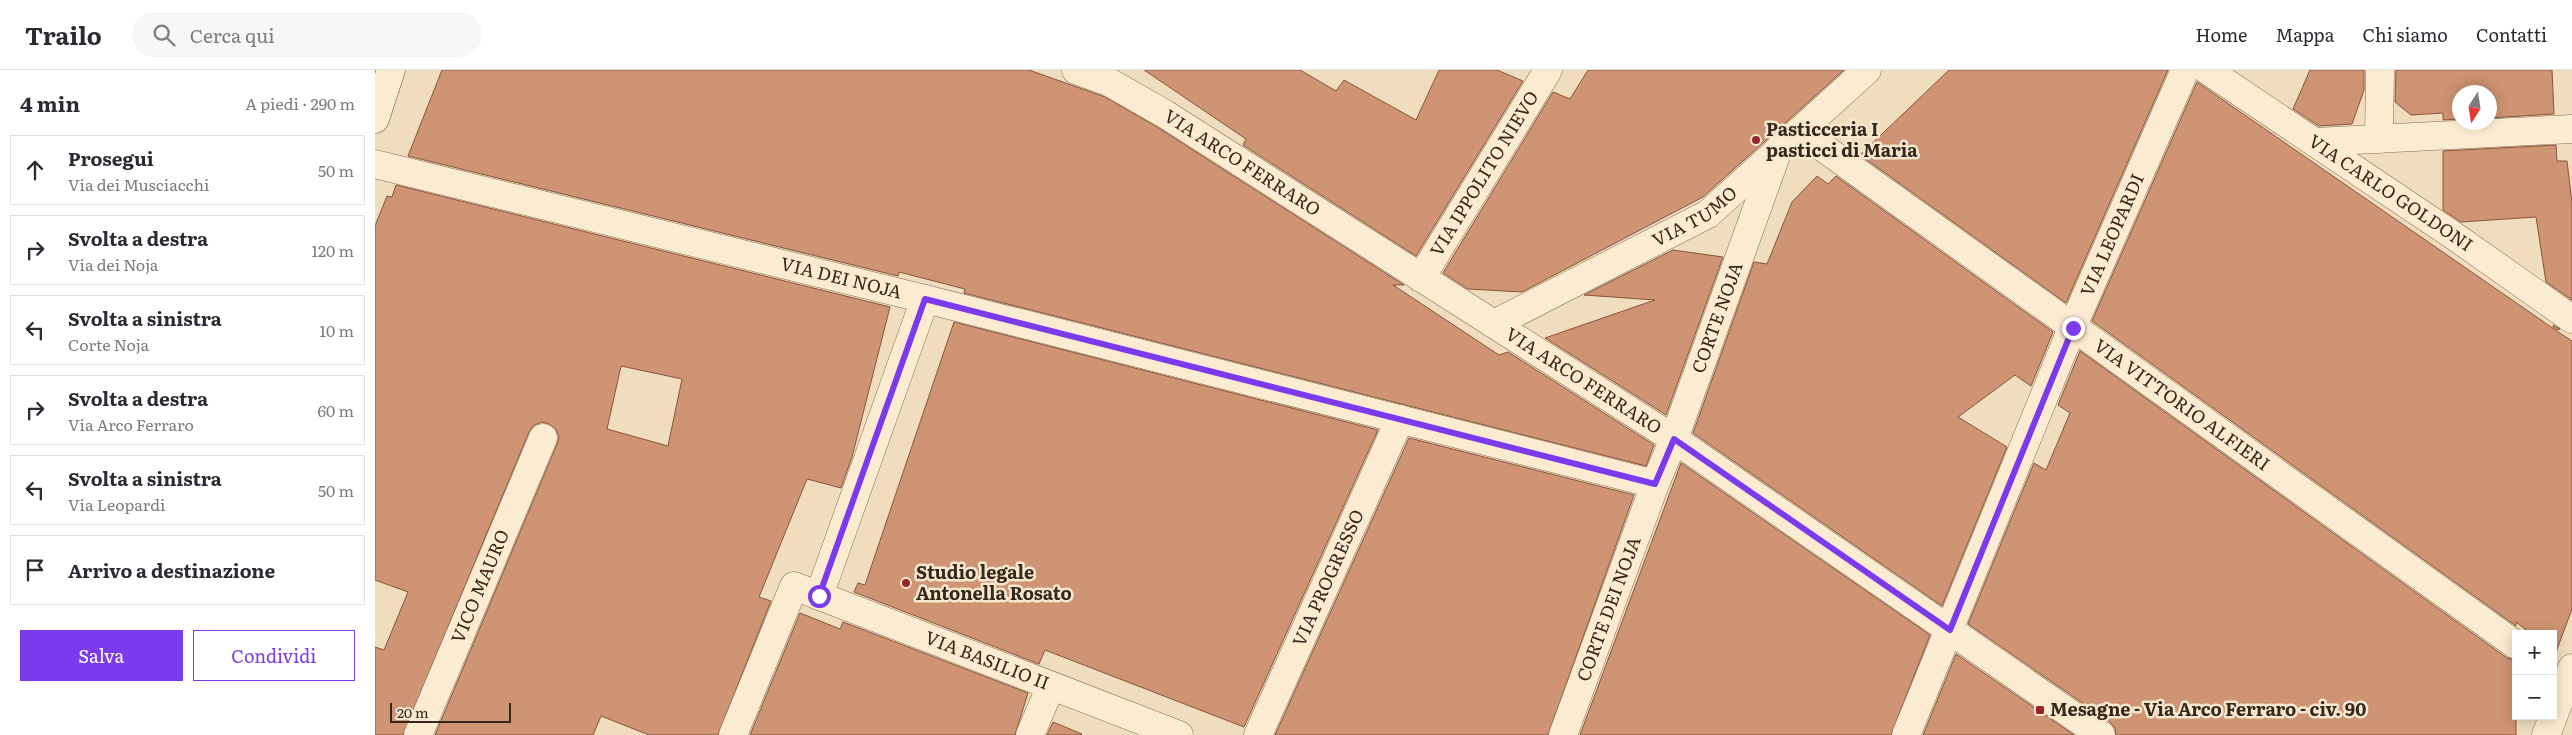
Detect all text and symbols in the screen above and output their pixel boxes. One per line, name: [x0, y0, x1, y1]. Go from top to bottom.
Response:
search box: [132, 12, 482, 57]
text: Trailo: [25, 17, 102, 52]
icon: search: [150, 21, 178, 49]
text: Cerca qui: [190, 21, 275, 49]
text: Home: [2195, 21, 2247, 48]
text: Mappa: [2275, 21, 2334, 48]
text: Chi siamo: [2362, 21, 2448, 48]
text: Contatti: [2476, 21, 2547, 48]
street label: VIA IPPOLITO NIEVO: [1422, 85, 1544, 261]
north arrow: [2452, 85, 2497, 130]
text: 4 min: [20, 87, 80, 118]
text: A piedi · 290 m: [245, 91, 355, 115]
street label: VIA ARCO FERRARO: [1159, 102, 1326, 222]
place label: Pasticceria I pasticci di Maria: [1766, 115, 1918, 163]
street label: VIA CARLO GOLDONI: [2304, 127, 2479, 257]
marker: Pasticceria I pasticci di Maria: [1750, 134, 1762, 146]
text: Prosegui: [68, 144, 154, 172]
icon: ahead: [21, 156, 49, 184]
text: 50 m: [318, 158, 354, 182]
street label: VIA LEOPARDI: [2073, 169, 2150, 300]
text: Via dei Musciacchi: [68, 172, 209, 196]
street label: VIA TUMO: [1647, 179, 1743, 253]
text: Svolta a destra: [68, 224, 208, 252]
icon: right: [21, 236, 49, 264]
text: 120 m: [311, 238, 354, 262]
street label: VIA DEI NOJA: [778, 249, 905, 305]
text: Via dei Noja: [68, 252, 158, 276]
street label: CORTE NOJA: [1684, 258, 1749, 377]
text: Svolta a sinistra: [68, 304, 222, 332]
icon: left: [21, 316, 49, 344]
route end: [2062, 317, 2085, 340]
text: 10 m: [320, 318, 354, 342]
street label: VIA ARCO FERRARO: [1501, 320, 1668, 440]
street label: VIA VITTORIO ALFIERI: [2089, 331, 2276, 476]
text: Corte Noja: [68, 332, 149, 356]
text: Svolta a destra: [68, 384, 208, 412]
icon: right: [21, 396, 49, 424]
text: 60 m: [317, 398, 354, 422]
text: Via Arco Ferraro: [68, 412, 194, 436]
text: Svolta a sinistra: [68, 464, 222, 492]
icon: left: [21, 476, 49, 504]
text: 50 m: [318, 478, 354, 502]
text: Via Leopardi: [68, 492, 165, 516]
street label: VIA PROGRESSO: [1285, 505, 1370, 650]
street label: VICO MAURO: [443, 525, 515, 647]
street label: CORTE DEI NOJA: [1569, 532, 1647, 685]
icon: arrive: [21, 556, 49, 584]
text: Arrivo a destinazione: [68, 556, 275, 584]
place label: Studio legale Antonella Rosato: [916, 558, 1072, 606]
marker: Studio legale Antonella Rosato: [900, 577, 912, 589]
route start: [808, 585, 831, 608]
street label: VIA BASILIO II: [921, 623, 1054, 696]
button: Salva: [20, 630, 183, 681]
button: Condividi: [193, 630, 355, 681]
map controls: [2512, 630, 2557, 720]
button: +: [2512, 630, 2557, 675]
button: −: [2512, 675, 2557, 720]
place label: Mesagne - Via Arco Ferraro - civ. 90: [2050, 695, 2366, 722]
scale bar: [390, 700, 511, 723]
text: 20 m: [397, 702, 429, 722]
marker: Mesagne - Via Arco Ferraro - civ. 90: [2034, 704, 2046, 716]

